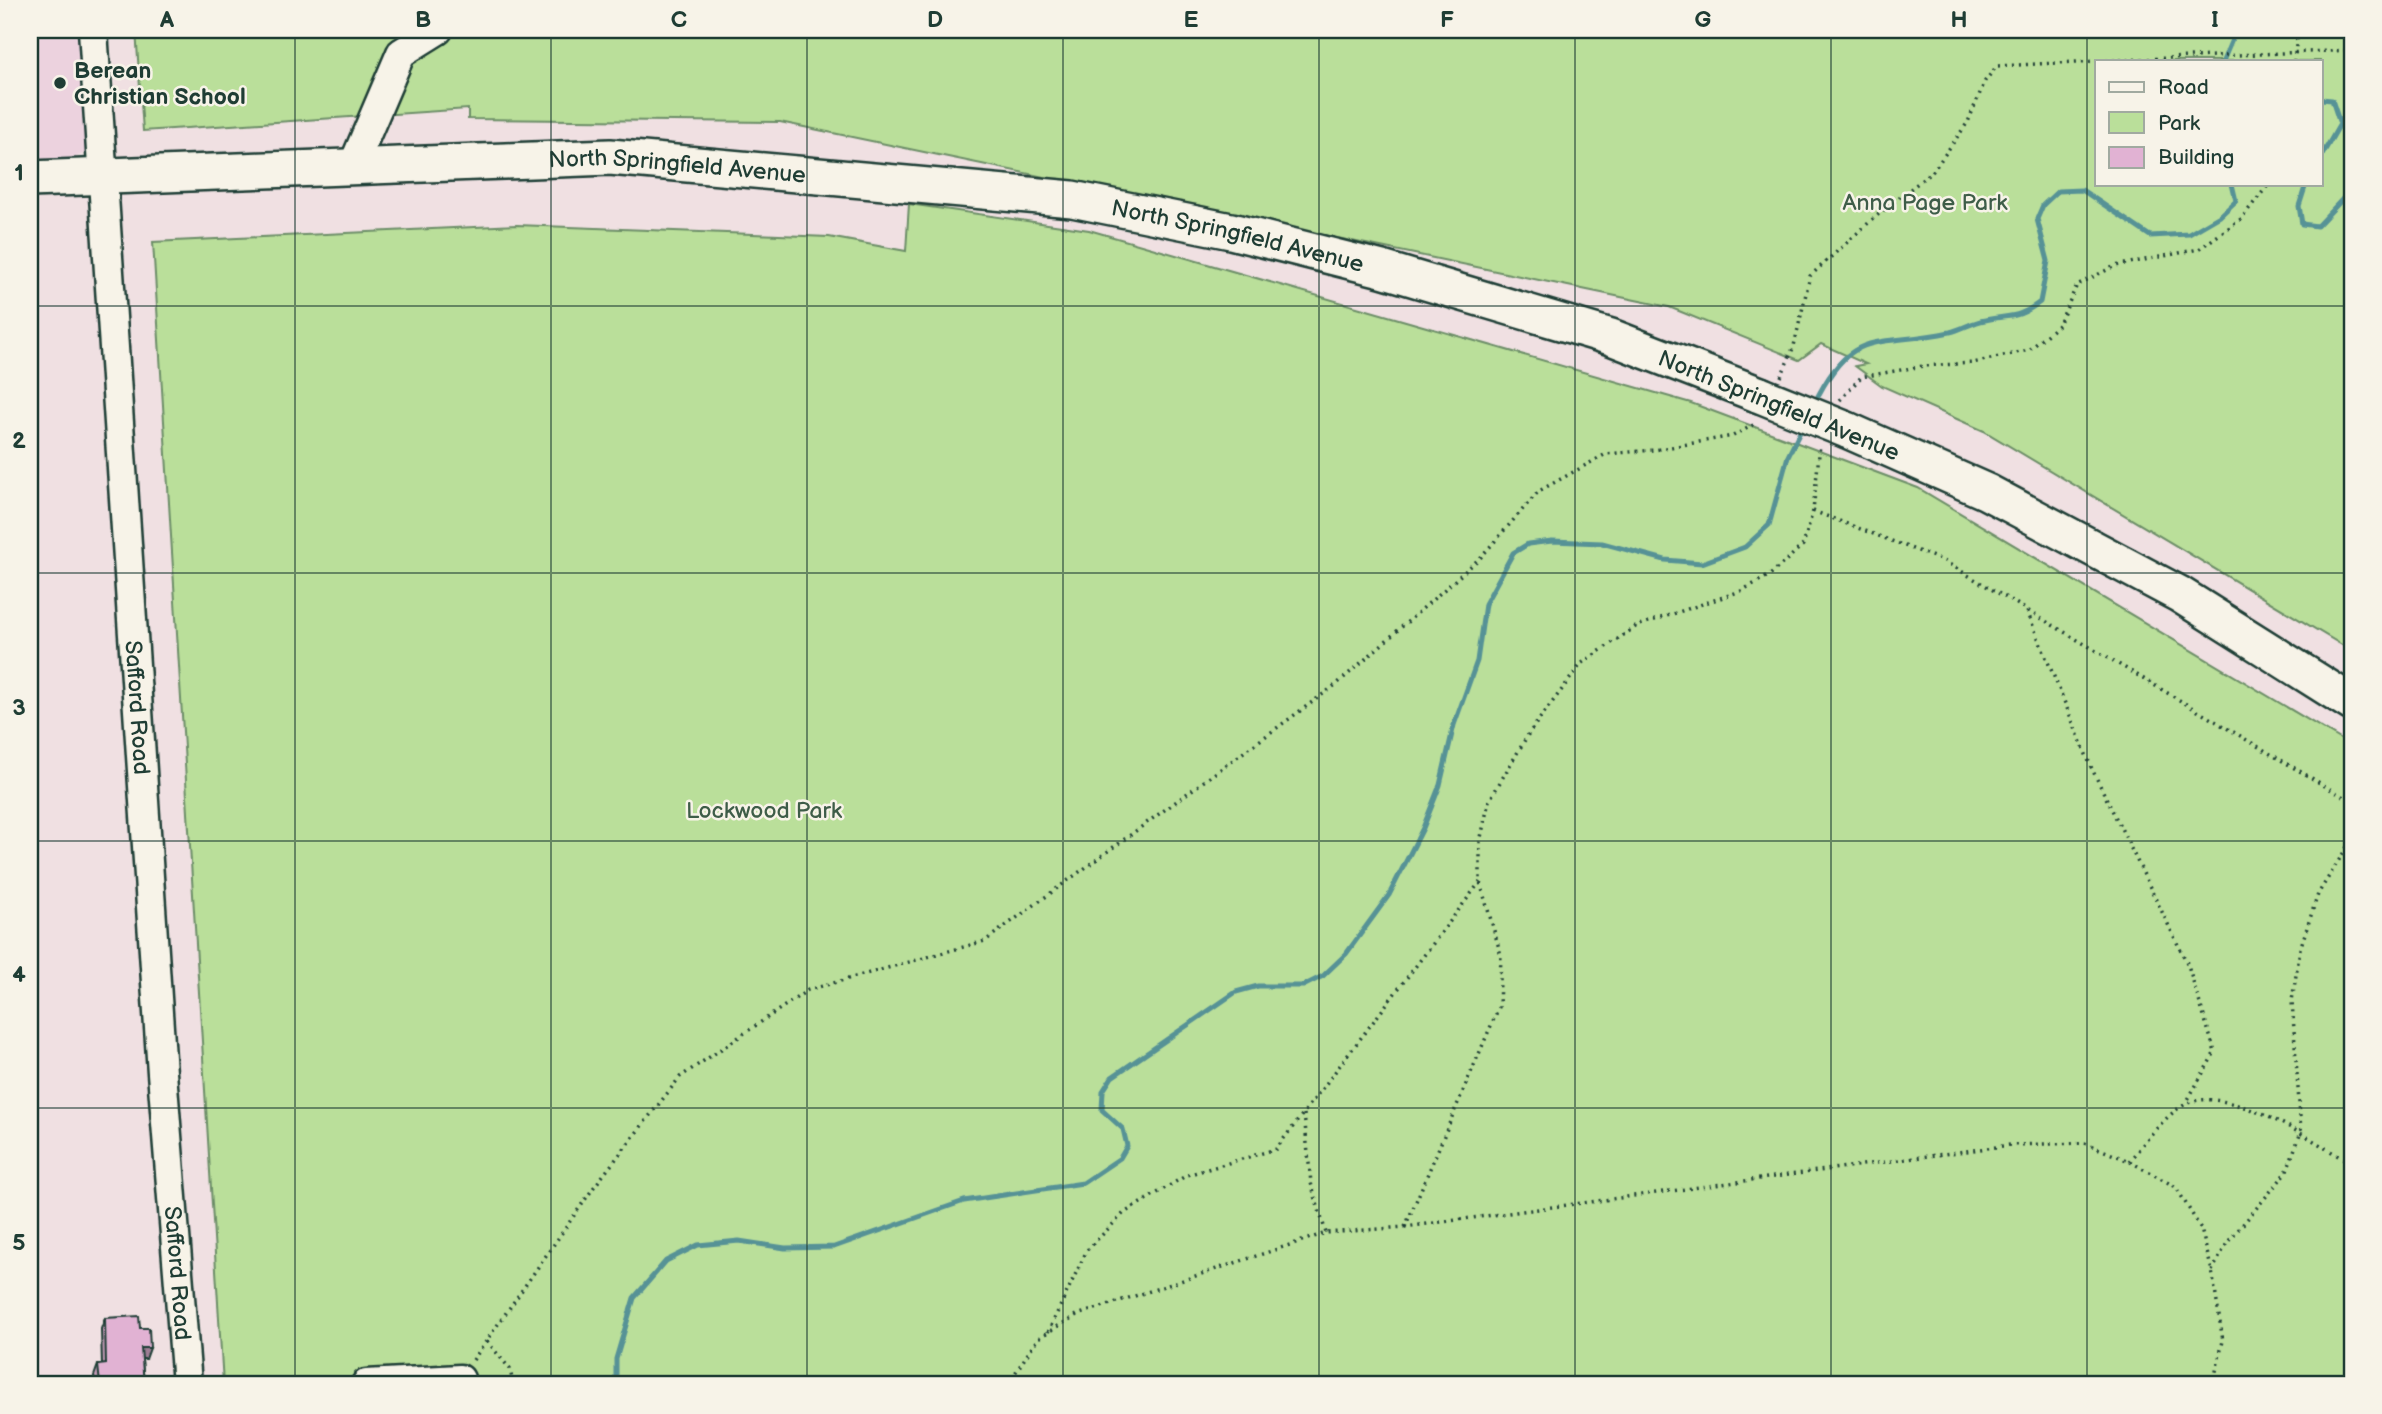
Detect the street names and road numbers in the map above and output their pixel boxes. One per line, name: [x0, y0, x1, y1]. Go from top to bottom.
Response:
street label: North Springfield Avenue: [548, 144, 807, 190]
street label: North Springfield Avenue: [1109, 194, 1367, 279]
street label: North Springfield Avenue: [1654, 345, 1903, 467]
street label: Safford Road: [118, 640, 155, 776]
street label: Safford Road: [158, 1205, 196, 1341]

